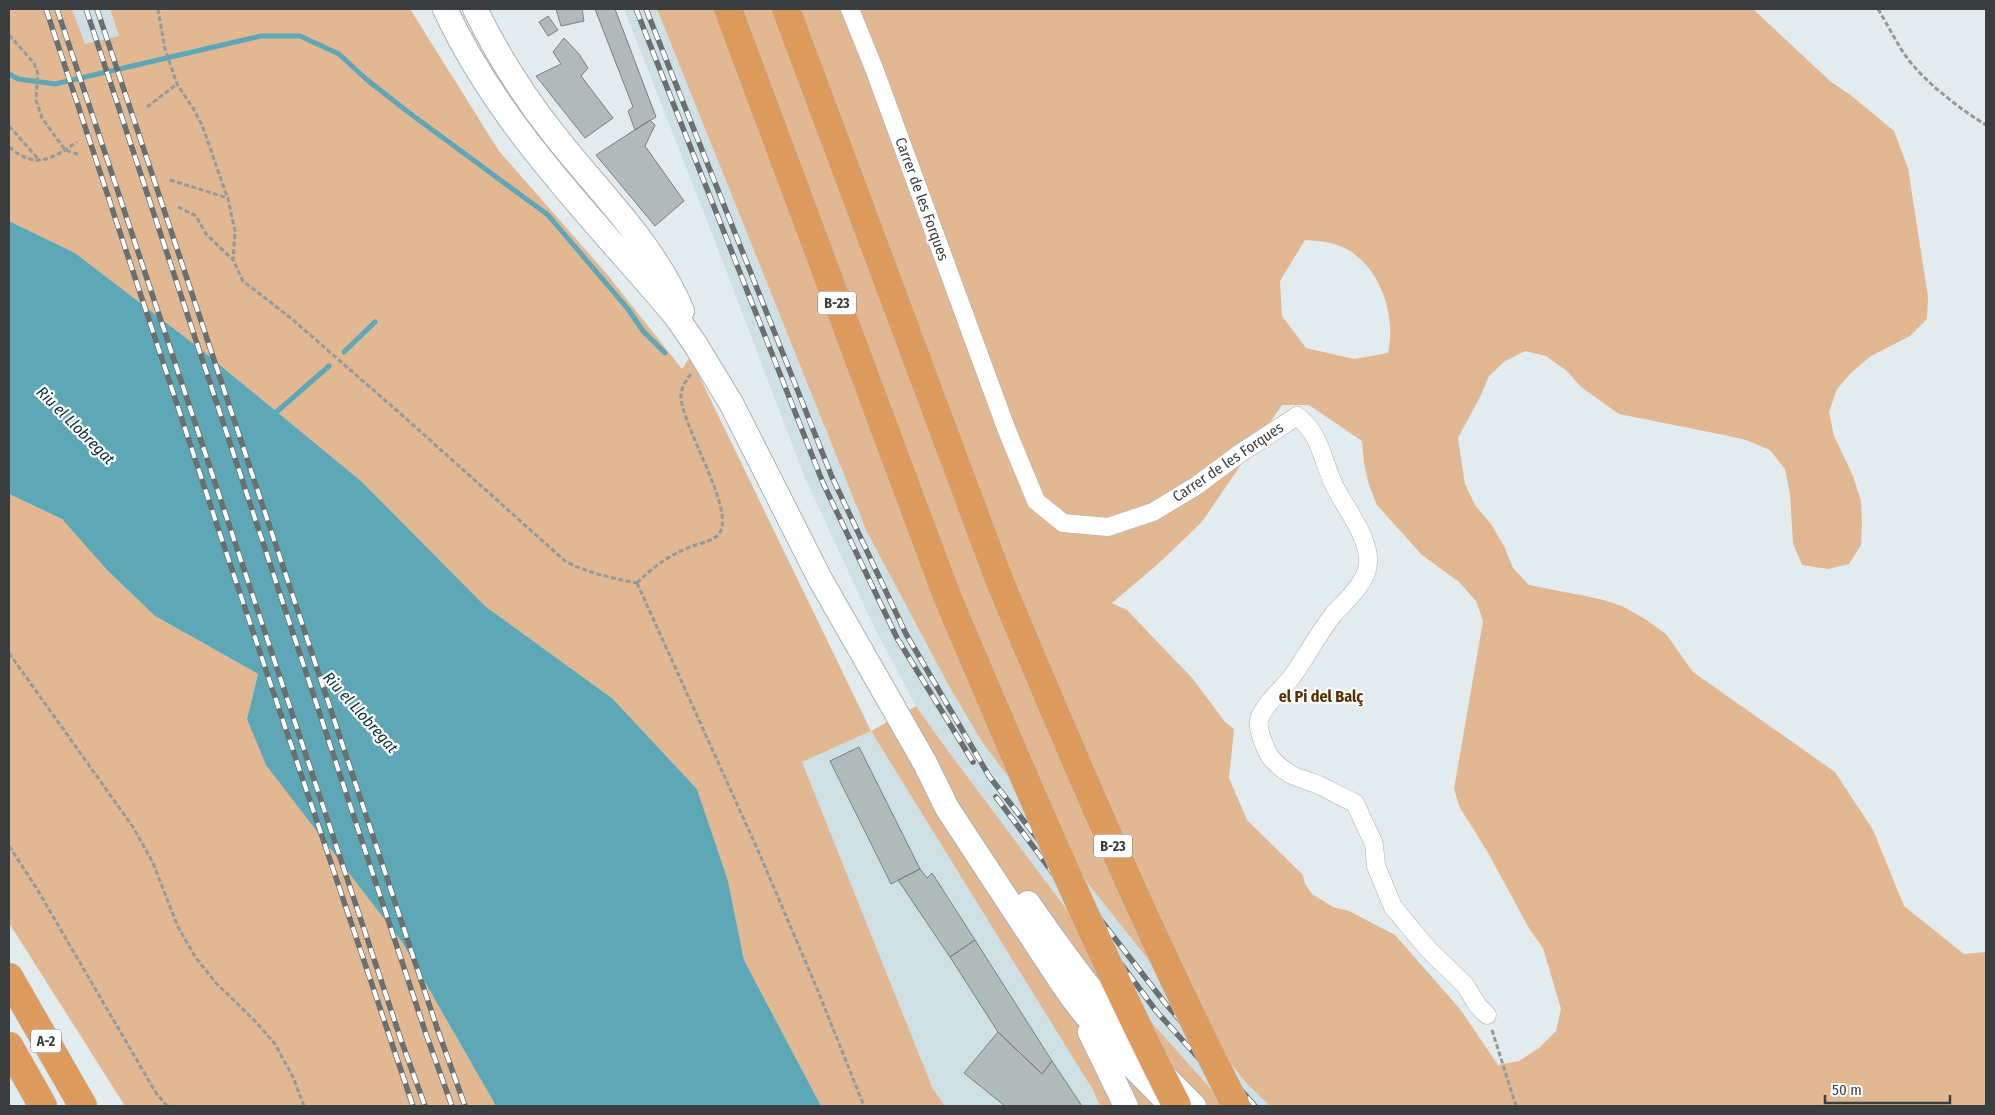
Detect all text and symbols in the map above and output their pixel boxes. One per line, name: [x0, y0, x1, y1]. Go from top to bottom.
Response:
street label: Carrer de les Forques: [891, 135, 953, 263]
road number: B-23: [818, 292, 856, 314]
water label: Riu el Llobregat: [33, 382, 119, 469]
street label: Carrer de les Forques: [1169, 418, 1287, 506]
water label: Riu el Llobregat: [319, 668, 402, 757]
district label: el Pi del Balç: [1279, 687, 1363, 707]
road number: B-23: [1094, 834, 1132, 858]
road number: A-2: [31, 1030, 61, 1052]
scale bar: [1825, 1072, 1950, 1104]
text: 50 m: [1832, 1081, 1862, 1099]

